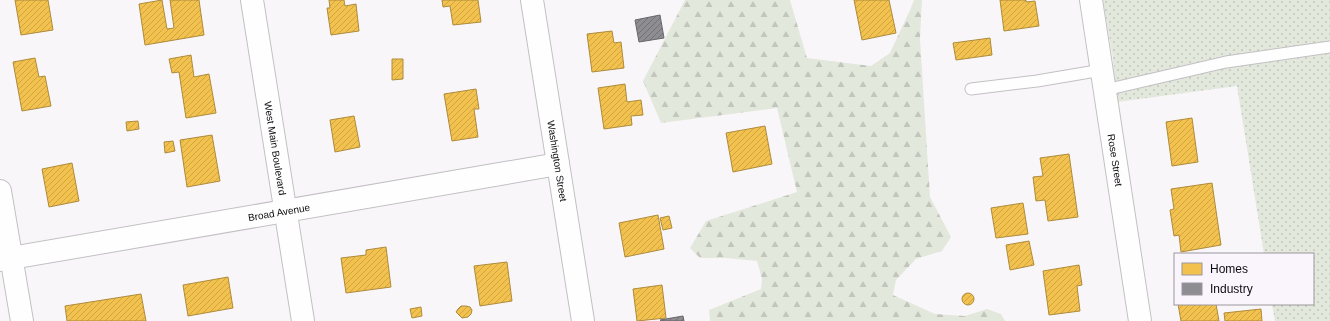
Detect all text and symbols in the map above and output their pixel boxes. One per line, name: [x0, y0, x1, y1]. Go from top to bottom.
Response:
street label: West Main Boulevard: [262, 100, 288, 196]
street label: Washington Street: [545, 120, 569, 203]
street label: Rose Street: [1106, 133, 1124, 187]
street label: Broad Avenue: [247, 202, 311, 223]
legend: [1174, 253, 1314, 305]
text: Homes: [1210, 262, 1248, 276]
text: Industry: [1210, 282, 1253, 296]

